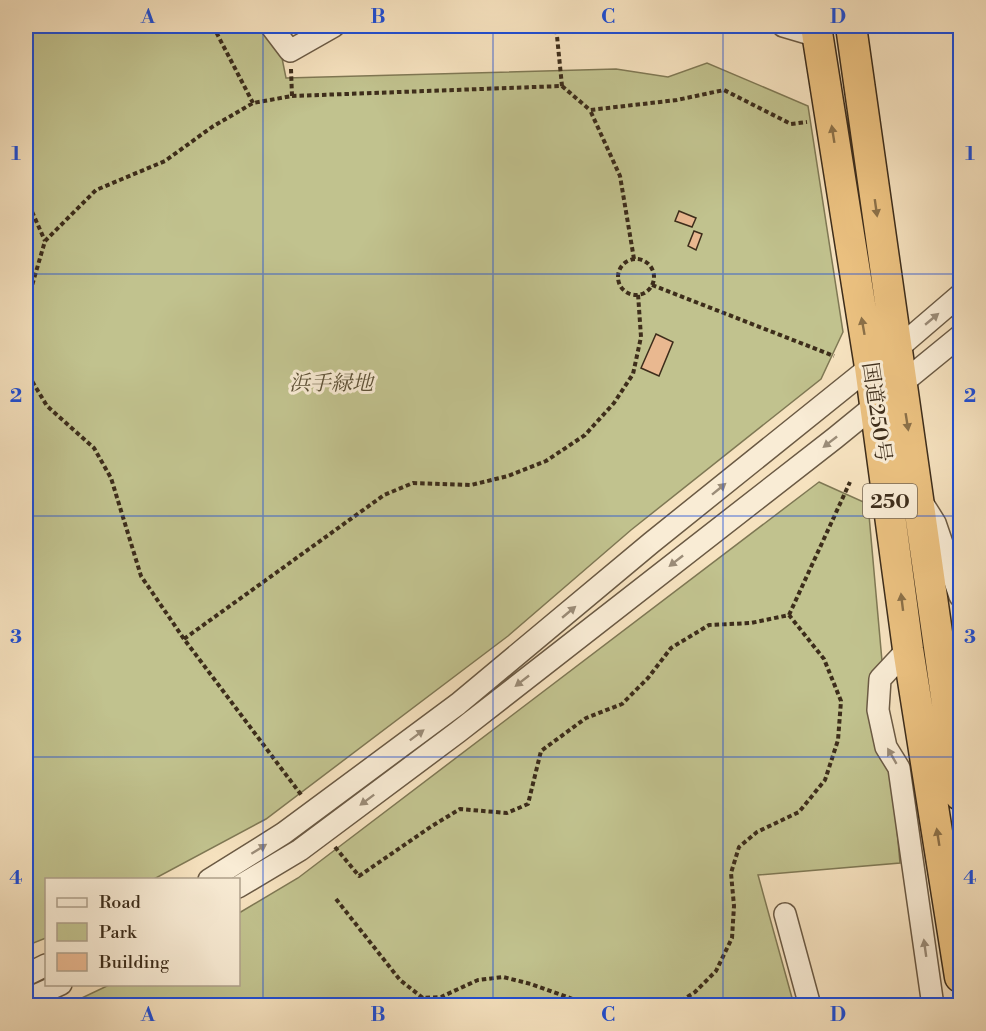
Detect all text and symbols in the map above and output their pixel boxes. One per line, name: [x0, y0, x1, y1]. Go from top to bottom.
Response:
text: A: [140, 5, 156, 30]
text: B: [370, 5, 386, 30]
text: C: [601, 5, 615, 30]
text: D: [830, 5, 846, 30]
one-way arrow: [828, 124, 837, 143]
text: 1: [11, 142, 21, 167]
text: 1: [965, 142, 975, 167]
one-way arrow: [872, 199, 881, 218]
one-way arrow: [924, 312, 940, 325]
one-way arrow: [858, 317, 867, 336]
street label: 国道250号: [856, 361, 896, 464]
park label: 浜手緑地: [289, 371, 375, 397]
text: 2: [10, 384, 22, 409]
text: 2: [964, 384, 976, 409]
one-way arrow: [902, 413, 911, 432]
one-way arrow: [822, 435, 838, 448]
one-way arrow: [712, 483, 727, 495]
road number: 250: [863, 484, 917, 518]
one-way arrow: [668, 555, 684, 568]
one-way arrow: [898, 593, 907, 612]
one-way arrow: [561, 607, 576, 619]
text: 3: [10, 625, 22, 650]
text: 3: [964, 625, 976, 650]
one-way arrow: [514, 675, 530, 688]
one-way arrow: [409, 729, 424, 741]
one-way arrow: [887, 747, 897, 764]
one-way arrow: [360, 793, 375, 805]
one-way arrow: [933, 827, 942, 846]
one-way arrow: [251, 843, 267, 854]
text: 4: [9, 866, 23, 891]
text: 4: [963, 866, 977, 891]
legend: [45, 878, 240, 986]
text: Road: [99, 891, 142, 914]
text: Park: [99, 921, 138, 944]
one-way arrow: [920, 938, 929, 957]
text: Building: [98, 951, 170, 974]
text: A: [140, 1003, 156, 1028]
text: B: [370, 1003, 386, 1028]
text: C: [601, 1003, 615, 1028]
text: D: [830, 1003, 846, 1028]

